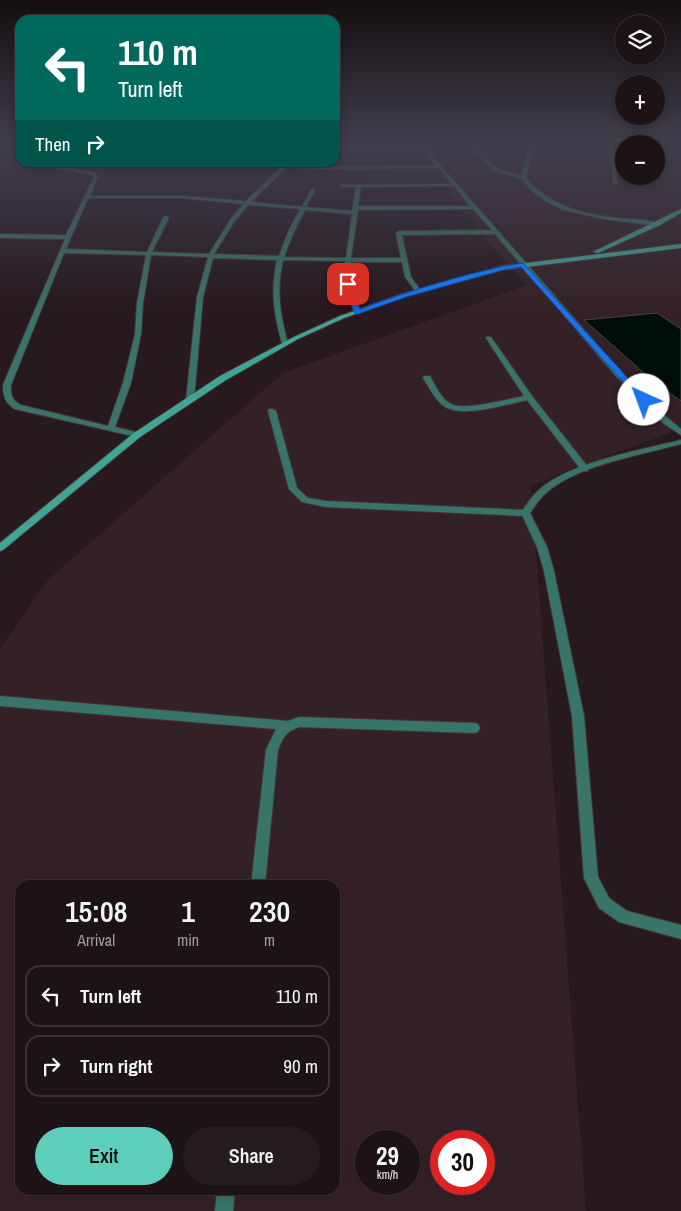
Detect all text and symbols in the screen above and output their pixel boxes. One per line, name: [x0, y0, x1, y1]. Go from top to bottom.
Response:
map controls: [615, 15, 665, 185]
button: layers: [615, 15, 665, 65]
text: 110 m: [118, 29, 198, 76]
icon: left: [35, 35, 100, 100]
text: Turn left: [118, 74, 183, 104]
button: +: [615, 75, 665, 125]
icon: right: [81, 130, 109, 158]
text: Then: [35, 131, 71, 157]
button: −: [615, 135, 665, 185]
pin: [327, 263, 369, 305]
icon: arrive: [334, 270, 362, 298]
position arrow: [617, 373, 669, 425]
text: 15:08: [65, 891, 127, 931]
text: 1: [181, 891, 195, 931]
text: 230: [249, 891, 290, 931]
text: Arrival: [77, 929, 115, 951]
text: min: [177, 929, 199, 951]
text: m: [264, 929, 275, 951]
icon: left: [37, 982, 65, 1010]
text: Turn left: [80, 983, 141, 1009]
text: 110 m: [276, 983, 318, 1009]
icon: right: [37, 1052, 65, 1080]
text: Turn right: [80, 1053, 152, 1079]
text: 90 m: [283, 1053, 318, 1079]
button: Exit: [35, 1127, 173, 1185]
button: Share: [183, 1127, 320, 1185]
speed limit sign: 30: [430, 1130, 495, 1195]
text: 29: [376, 1139, 399, 1173]
text: km/h: [377, 1167, 398, 1183]

